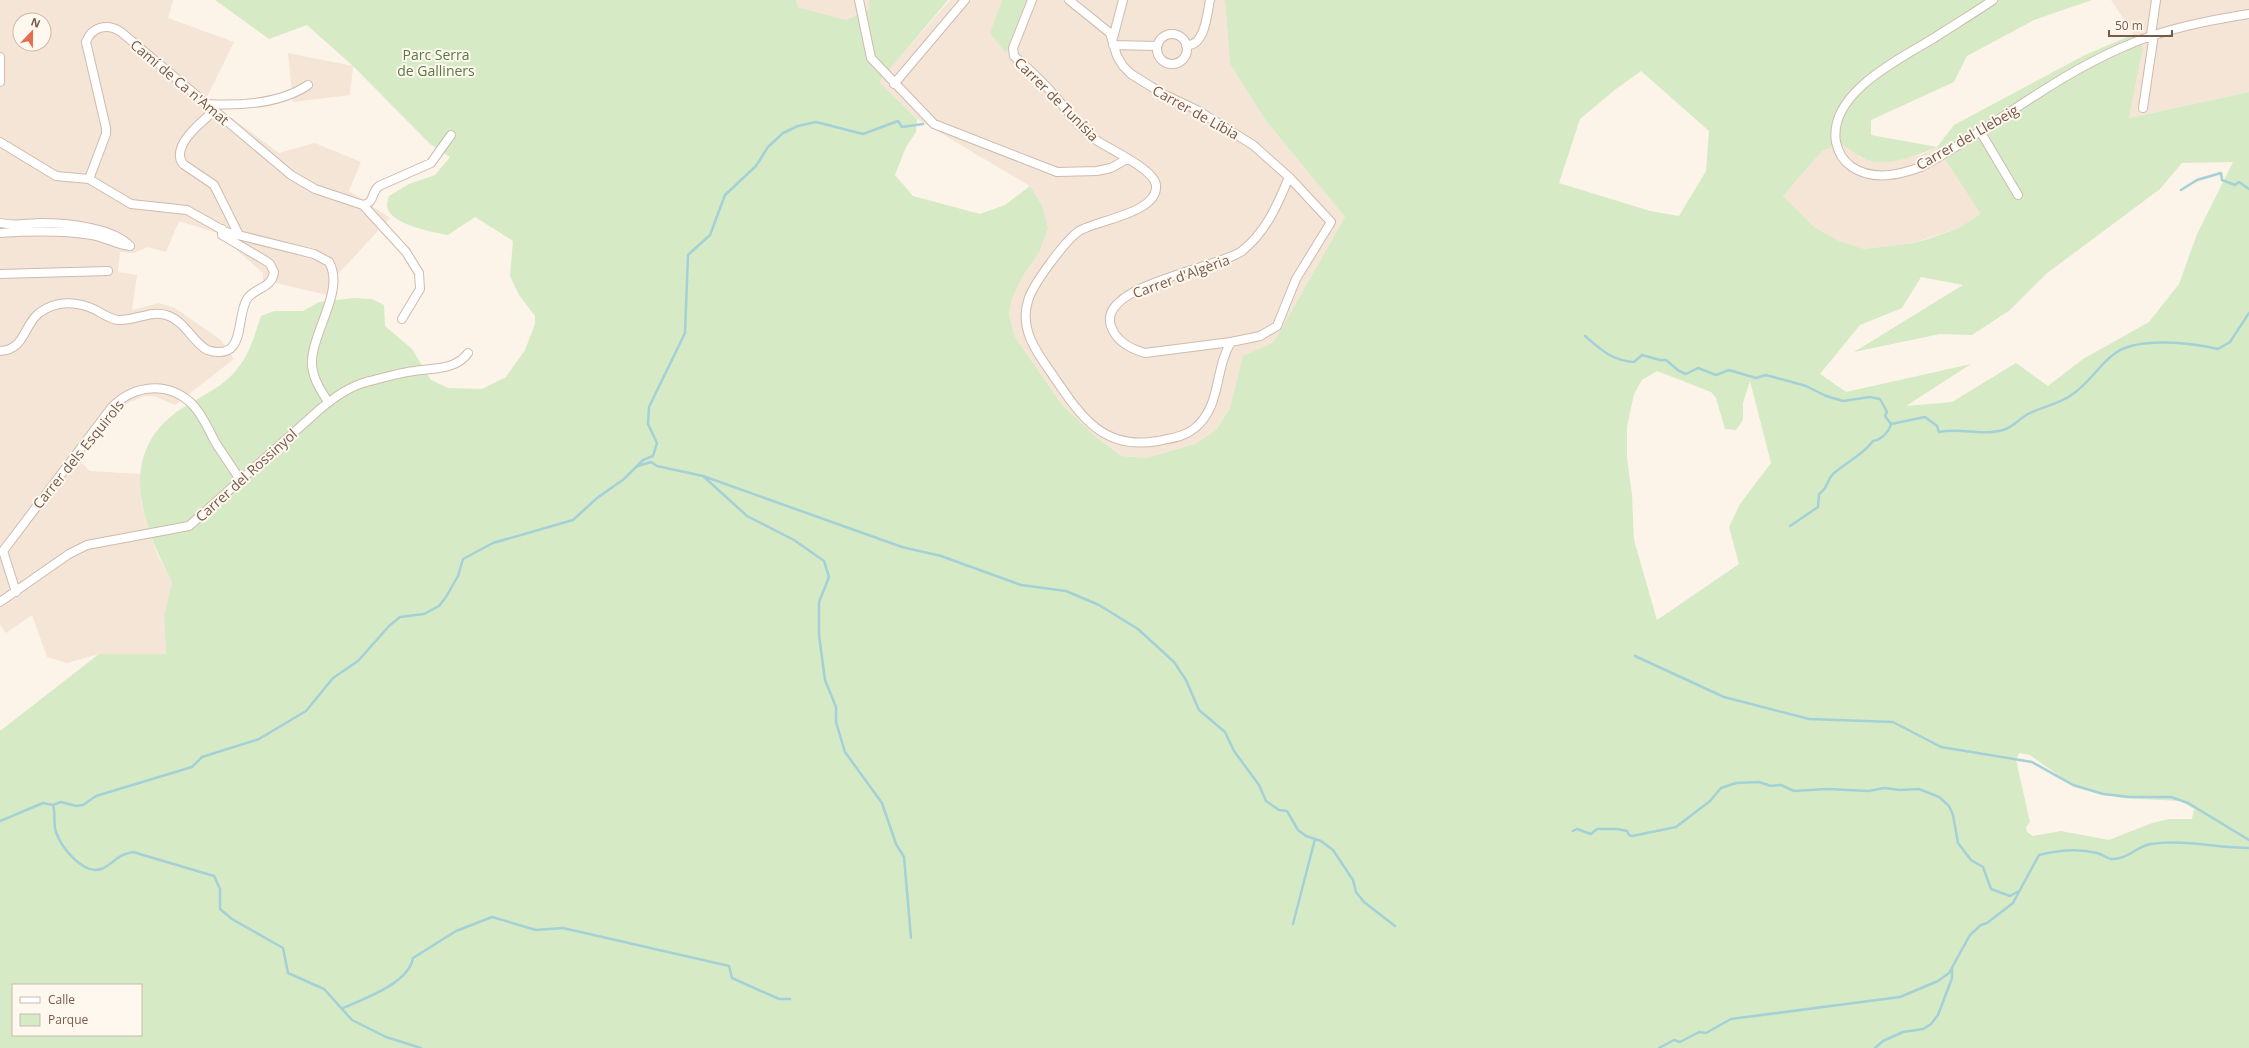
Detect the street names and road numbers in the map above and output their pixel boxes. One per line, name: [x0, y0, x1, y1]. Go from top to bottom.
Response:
street label: Camí de Ca n'Amat: [127, 35, 233, 129]
street label: Carrer de Tunísia: [1011, 53, 1103, 145]
street label: Carrer de Líbia: [1149, 80, 1243, 144]
street label: Carrer del Llebeig: [1912, 100, 2022, 174]
street label: Carrer d'Algèria: [1130, 250, 1232, 302]
street label: Carrer dels Esquirols: [28, 395, 128, 512]
street label: Carrer del Rossinyol: [191, 424, 301, 526]

